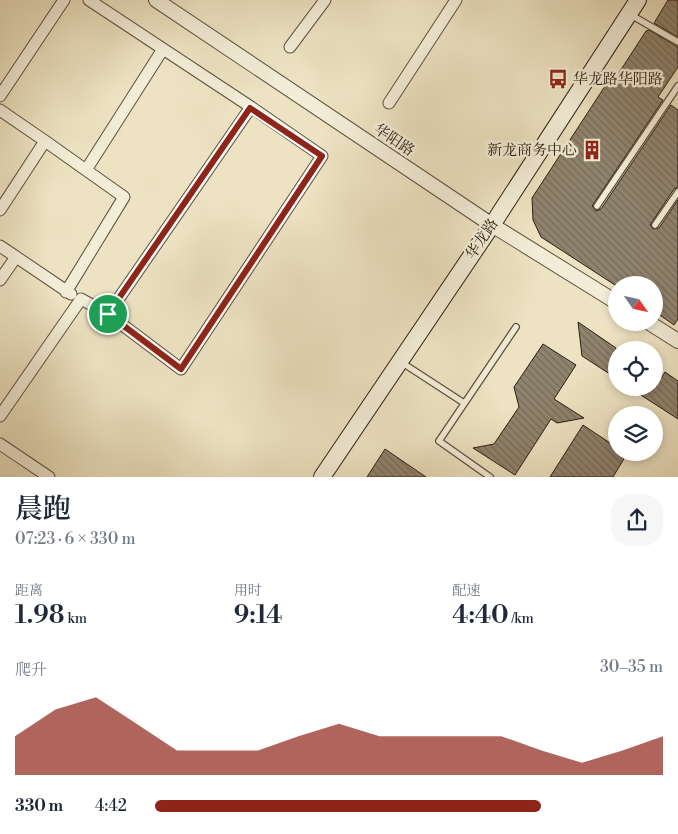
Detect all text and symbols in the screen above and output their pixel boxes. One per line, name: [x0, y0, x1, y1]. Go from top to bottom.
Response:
bus stop icon: 华龙路华阳路: [547, 68, 569, 90]
place label: 华龙路华阳路: [573, 70, 663, 89]
street label: 华阳路: [370, 120, 418, 160]
building icon: 新龙商务中心: [581, 139, 603, 161]
place label: 新龙商务中心: [487, 141, 577, 160]
street label: 华龙路: [462, 215, 502, 263]
north arrow: [608, 276, 662, 331]
map controls: [608, 276, 663, 461]
pin: [87, 293, 129, 335]
icon: arrive: [94, 300, 122, 328]
button: locate: [608, 341, 663, 396]
button: layers: [608, 406, 663, 461]
text: 晨跑: [15, 492, 71, 527]
button: share: [611, 494, 663, 546]
text: 07:23 · 6 × 330 m: [15, 529, 136, 549]
text: 距离: [15, 582, 43, 600]
text: 用时: [234, 582, 262, 600]
text: 配速: [452, 582, 480, 600]
text: 1.98: [15, 600, 65, 631]
text: 9:14: [234, 600, 282, 631]
text: 4:40: [452, 600, 509, 631]
text: km: [65, 610, 87, 628]
text: /km: [509, 610, 534, 628]
text: 30–35 m: [600, 657, 663, 677]
text: 爬升: [15, 660, 47, 680]
text: 330 m: [15, 796, 63, 816]
text: 4:42: [95, 796, 127, 816]

